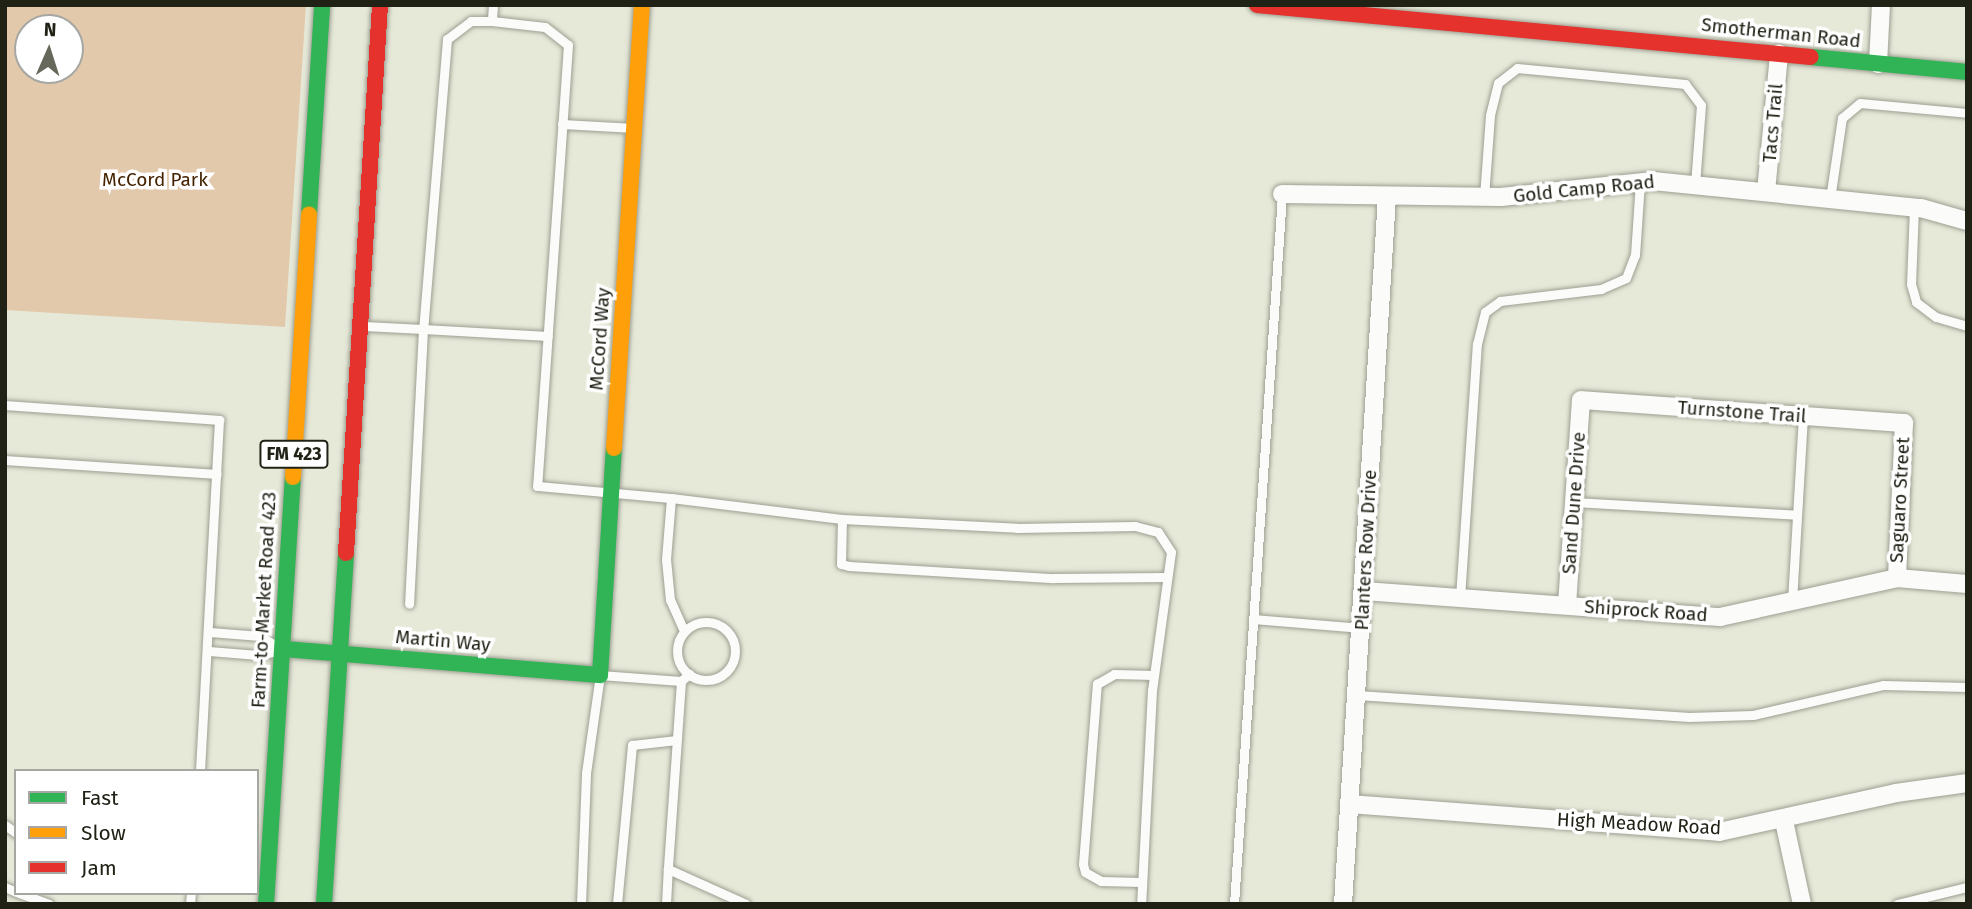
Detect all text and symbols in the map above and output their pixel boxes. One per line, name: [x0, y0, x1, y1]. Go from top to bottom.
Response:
street label: Smotherman Road: [1700, 13, 1862, 53]
north arrow: [14, 14, 84, 84]
text: N: [43, 18, 57, 41]
street label: Tacs Trail: [1758, 82, 1788, 164]
park label: McCord Park: [102, 169, 208, 191]
street label: Gold Camp Road: [1512, 170, 1656, 208]
street label: McCord Way: [585, 287, 615, 391]
street label: Turnstone Trail: [1677, 396, 1807, 428]
street label: Sand Dune Drive: [1558, 431, 1590, 575]
street label: Saguaro Street: [1885, 436, 1915, 564]
road number: FM 423: [259, 440, 329, 468]
street label: Planters Row Drive: [1350, 469, 1382, 631]
street label: Farm-to-Market Road 423: [247, 491, 281, 709]
street label: Shiprock Road: [1584, 595, 1708, 627]
street label: Martin Way: [395, 625, 491, 657]
legend: [14, 769, 259, 895]
text: Fast: [81, 785, 119, 811]
street label: High Meadow Road: [1556, 808, 1722, 840]
text: Slow: [81, 820, 126, 846]
text: Jam: [81, 855, 117, 881]

